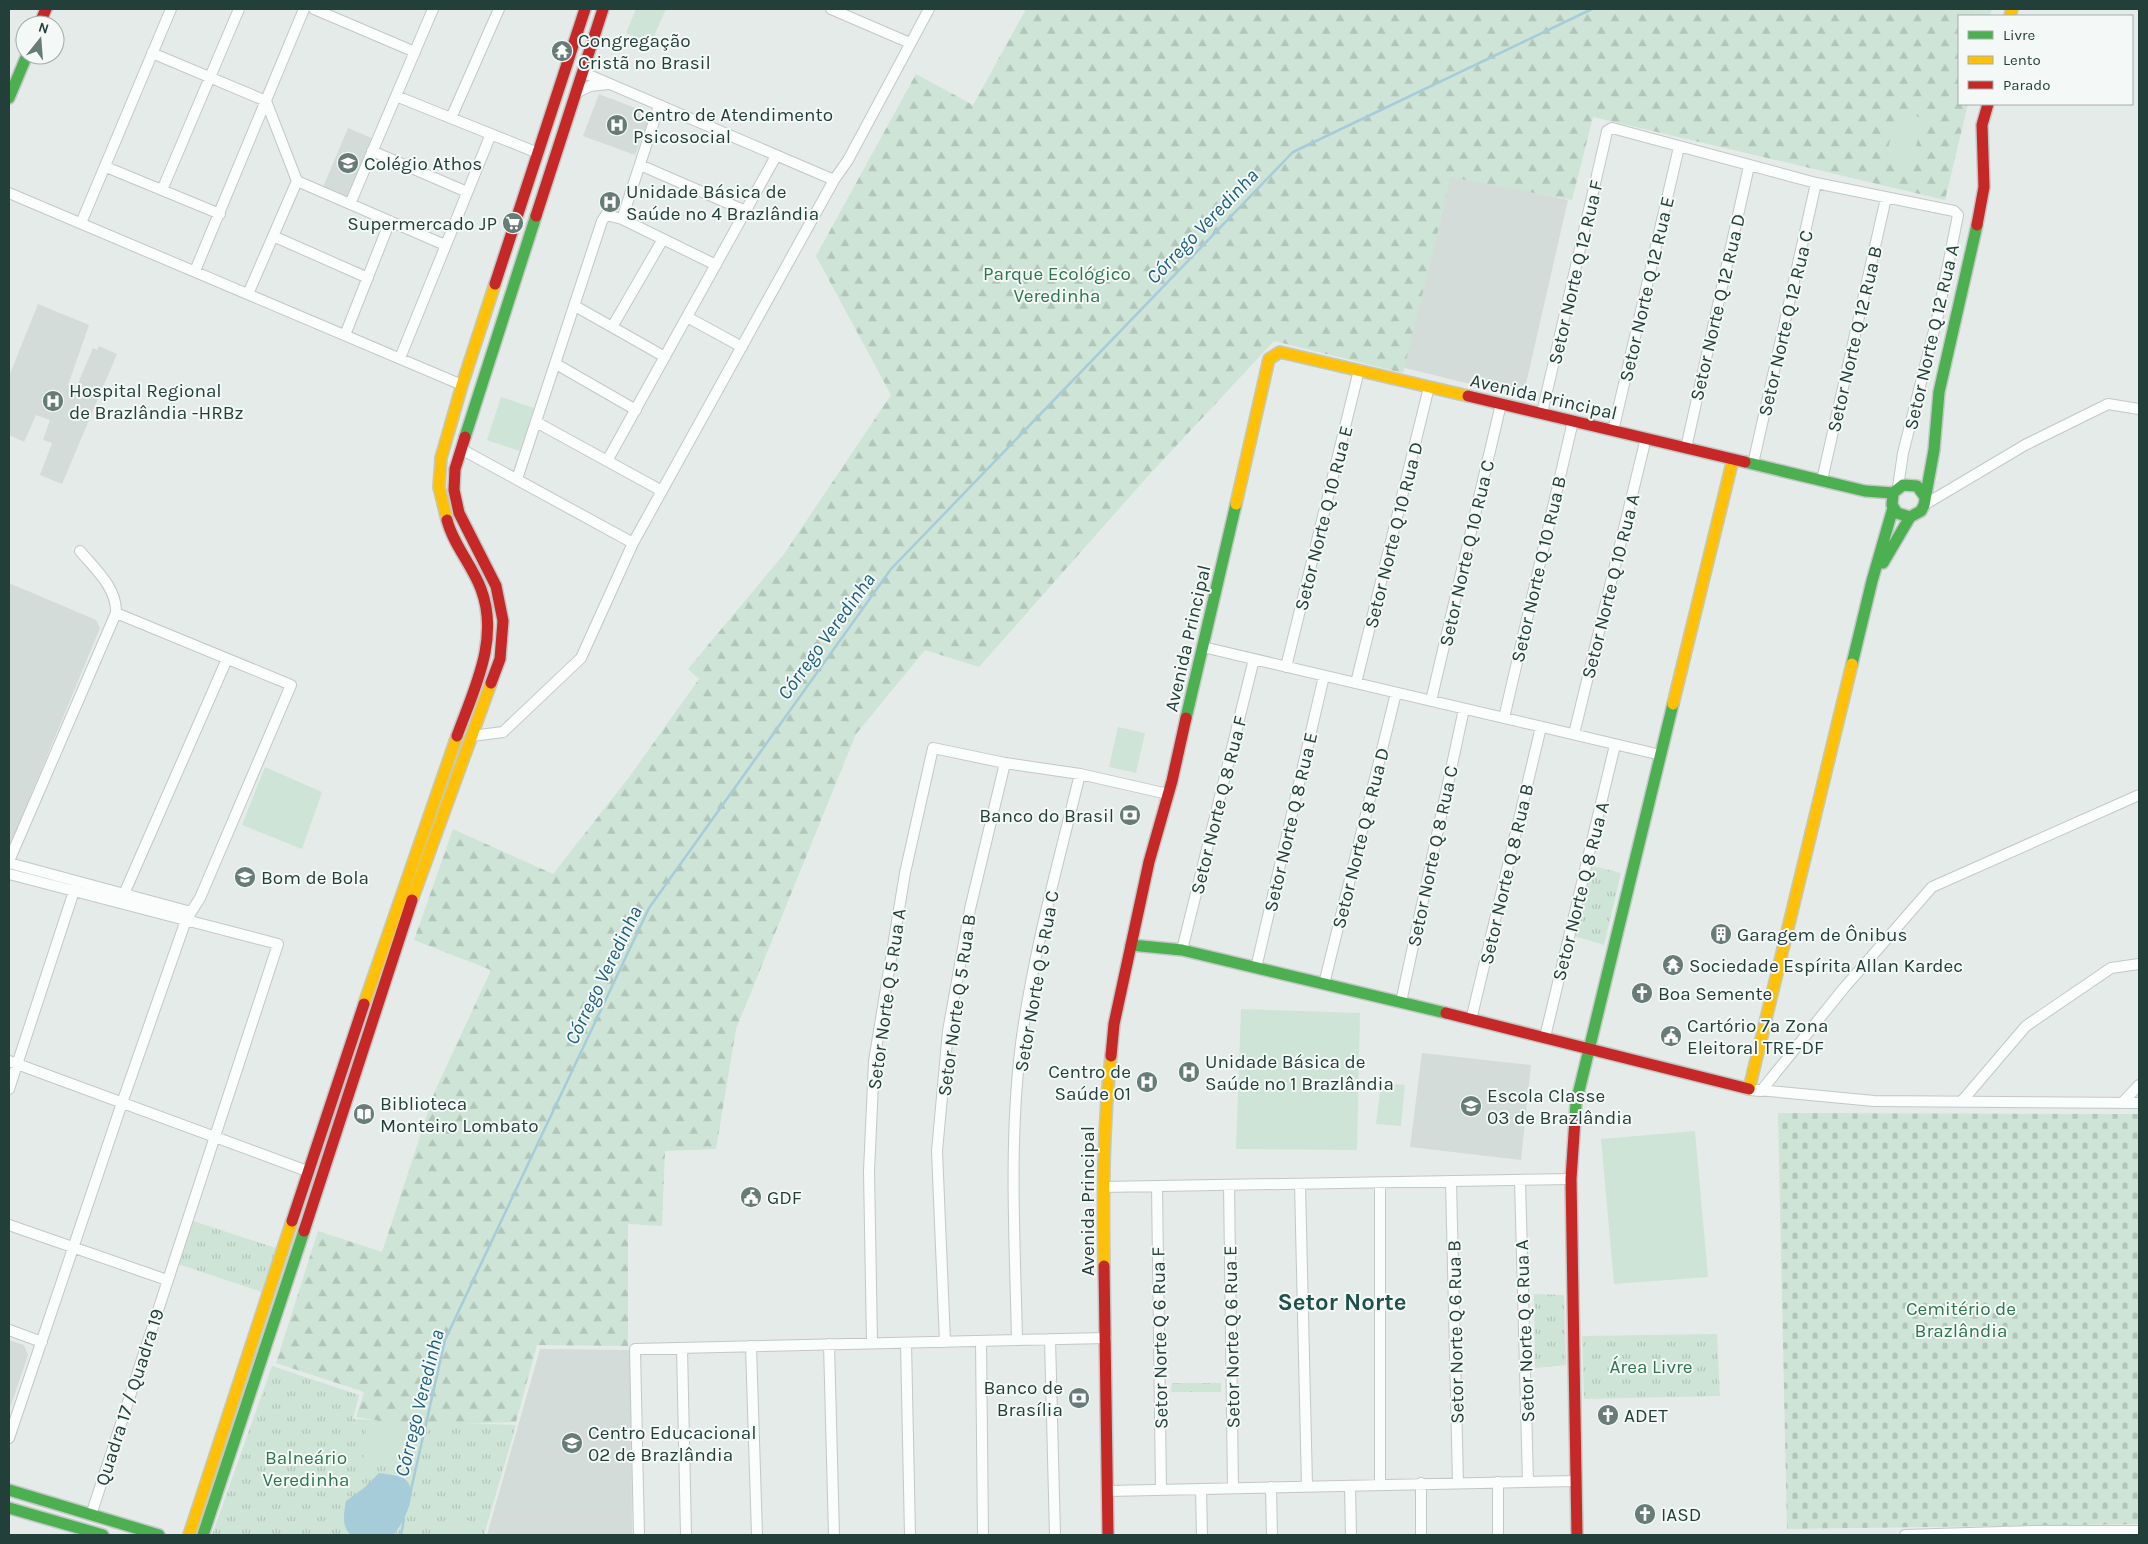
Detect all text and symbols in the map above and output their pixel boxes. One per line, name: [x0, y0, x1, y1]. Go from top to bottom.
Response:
north arrow: [15, 15, 65, 65]
legend: [1958, 15, 2133, 105]
text: N: [36, 18, 51, 38]
text: Livre: [2003, 26, 2035, 44]
place label: Congregação Cristã no Brasil: [578, 30, 711, 74]
temple icon: Congregação Cristã no Brasil: [550, 39, 574, 63]
text: Lento: [2003, 51, 2041, 69]
text: Parado: [2003, 76, 2050, 94]
place label: Centro de Atendimento Psicosocial: [633, 104, 833, 148]
hospital icon: Centro de Atendimento Psicosocial: [605, 113, 629, 137]
school or university icon: Colégio Athos: [336, 151, 360, 175]
place label: Colégio Athos: [364, 153, 482, 175]
water label: Córrego Veredinha: [1142, 164, 1263, 289]
street label: Setor Norte Q 12 Rua F: [1544, 178, 1608, 367]
place label: Unidade Básica de Saúde nº 4 Brazlândia: [626, 181, 819, 225]
hospital icon: Unidade Básica de Saúde nº 4 Brazlândia: [598, 190, 622, 214]
street label: Setor Norte Q 12 Rua E: [1615, 195, 1679, 384]
supermarket icon: Supermercado JP: [501, 211, 525, 235]
street label: Setor Norte Q 12 Rua D: [1686, 212, 1750, 403]
place label: Supermercado JP: [347, 213, 497, 235]
street label: Setor Norte Q 12 Rua C: [1754, 228, 1818, 418]
street label: Setor Norte Q 12 Rua A: [1900, 242, 1964, 432]
street label: Setor Norte Q 12 Rua B: [1823, 244, 1887, 434]
park label: Parque Ecológico Veredinha: [983, 263, 1131, 307]
street label: Avenida Principal: [1468, 369, 1619, 425]
place label: Hospital Regional de Brazlândia -HRBz: [69, 380, 244, 424]
hospital icon: Hospital Regional de Brazlândia -HRBz: [41, 389, 65, 413]
street label: Setor Norte Q 10 Rua E: [1290, 424, 1358, 613]
street label: Setor Norte Q 10 Rua D: [1360, 440, 1428, 631]
street label: Setor Norte Q 10 Rua C: [1435, 458, 1499, 649]
street label: Setor Norte Q 10 Rua B: [1507, 474, 1571, 665]
street label: Setor Norte Q 10 Rua A: [1577, 491, 1645, 681]
street label: Avenida Principal: [1160, 563, 1216, 714]
water label: Córrego Veredinha: [773, 568, 880, 704]
street label: Setor Norte Q 8 Rua F: [1186, 714, 1252, 897]
street label: Setor Norte Q 8 Rua E: [1260, 730, 1322, 914]
street label: Setor Norte Q 8 Rua D: [1328, 746, 1394, 931]
street label: Setor Norte Q 8 Rua C: [1403, 764, 1463, 949]
street label: Setor Norte Q 8 Rua B: [1475, 782, 1538, 967]
street label: Setor Norte Q 8 Rua A: [1548, 799, 1614, 983]
bank icon: Banco do Brasil: [1118, 803, 1142, 827]
place label: Banco do Brasil: [979, 805, 1114, 827]
school or university icon: Bom de Bola: [233, 865, 257, 889]
place label: Bom de Bola: [261, 867, 369, 889]
street label: Setor Norte Q 5 Rua C: [1010, 889, 1064, 1074]
water label: Córrego Veredinha: [560, 902, 647, 1048]
street label: Setor Norte Q 5 Rua A: [863, 907, 911, 1091]
street label: Setor Norte Q 5 Rua B: [933, 913, 981, 1098]
building icon: Garagem de Ônibus: [1709, 922, 1733, 946]
place label: Garagem de Ônibus: [1737, 924, 1907, 946]
temple icon: Sociedade Espírita Allan Kardec: [1661, 953, 1685, 977]
place label: Sociedade Espírita Allan Kardec: [1689, 955, 1963, 977]
church icon: Boa Semente: [1630, 981, 1654, 1005]
place label: Boa Semente: [1658, 983, 1772, 1005]
place label: Cartório 7ª Zona Eleitoral TRE-DF: [1687, 1015, 1828, 1059]
public building icon: Cartório 7ª Zona Eleitoral TRE-DF: [1659, 1024, 1683, 1048]
place label: Unidade Básica de Saúde nº 1 Brazlândia: [1205, 1051, 1394, 1095]
hospital icon: Unidade Básica de Saúde nº 1 Brazlândia: [1177, 1060, 1201, 1084]
place label: Centro de Saúde 01: [1048, 1061, 1131, 1105]
hospital icon: Centro de Saúde 01: [1135, 1070, 1159, 1094]
place label: Escola Classe 03 de Brazlândia: [1487, 1085, 1632, 1129]
place label: Biblioteca Monteiro Lombato: [380, 1093, 539, 1137]
school or university icon: Escola Classe 03 de Brazlândia: [1459, 1094, 1483, 1118]
library icon: Biblioteca Monteiro Lombato: [352, 1102, 376, 1126]
street label: Avenida Principal: [1077, 1126, 1099, 1276]
public building icon: GDF: [739, 1185, 763, 1209]
place label: GDF: [767, 1187, 802, 1209]
street label: Setor Norte Q 6 Rua A: [1511, 1239, 1539, 1423]
street label: Setor Norte Q 6 Rua B: [1443, 1240, 1469, 1424]
street label: Setor Norte Q 6 Rua E: [1219, 1245, 1245, 1429]
street label: Setor Norte Q 6 Rua F: [1147, 1247, 1173, 1429]
district label: Setor Norte: [1278, 1288, 1406, 1316]
park label: Cemitério de Brazlândia: [1906, 1298, 2016, 1342]
street label: Quadra 17 / Quadra 19: [91, 1306, 169, 1488]
water label: Córrego Veredinha: [390, 1327, 449, 1479]
park label: Área Livre: [1609, 1355, 1693, 1378]
place label: Banco de Brasília: [984, 1377, 1063, 1421]
bank icon: Banco de Brasília: [1067, 1386, 1091, 1410]
church icon: ADET: [1596, 1403, 1620, 1427]
place label: ADET: [1624, 1405, 1668, 1427]
place label: Centro Educacional 02 de Brazlândia: [588, 1422, 757, 1466]
school or university icon: Centro Educacional 02 de Brazlândia: [560, 1431, 584, 1455]
park label: Balneário Veredinha: [263, 1447, 349, 1491]
church icon: IASD: [1633, 1502, 1657, 1526]
place label: IASD: [1661, 1504, 1701, 1526]

